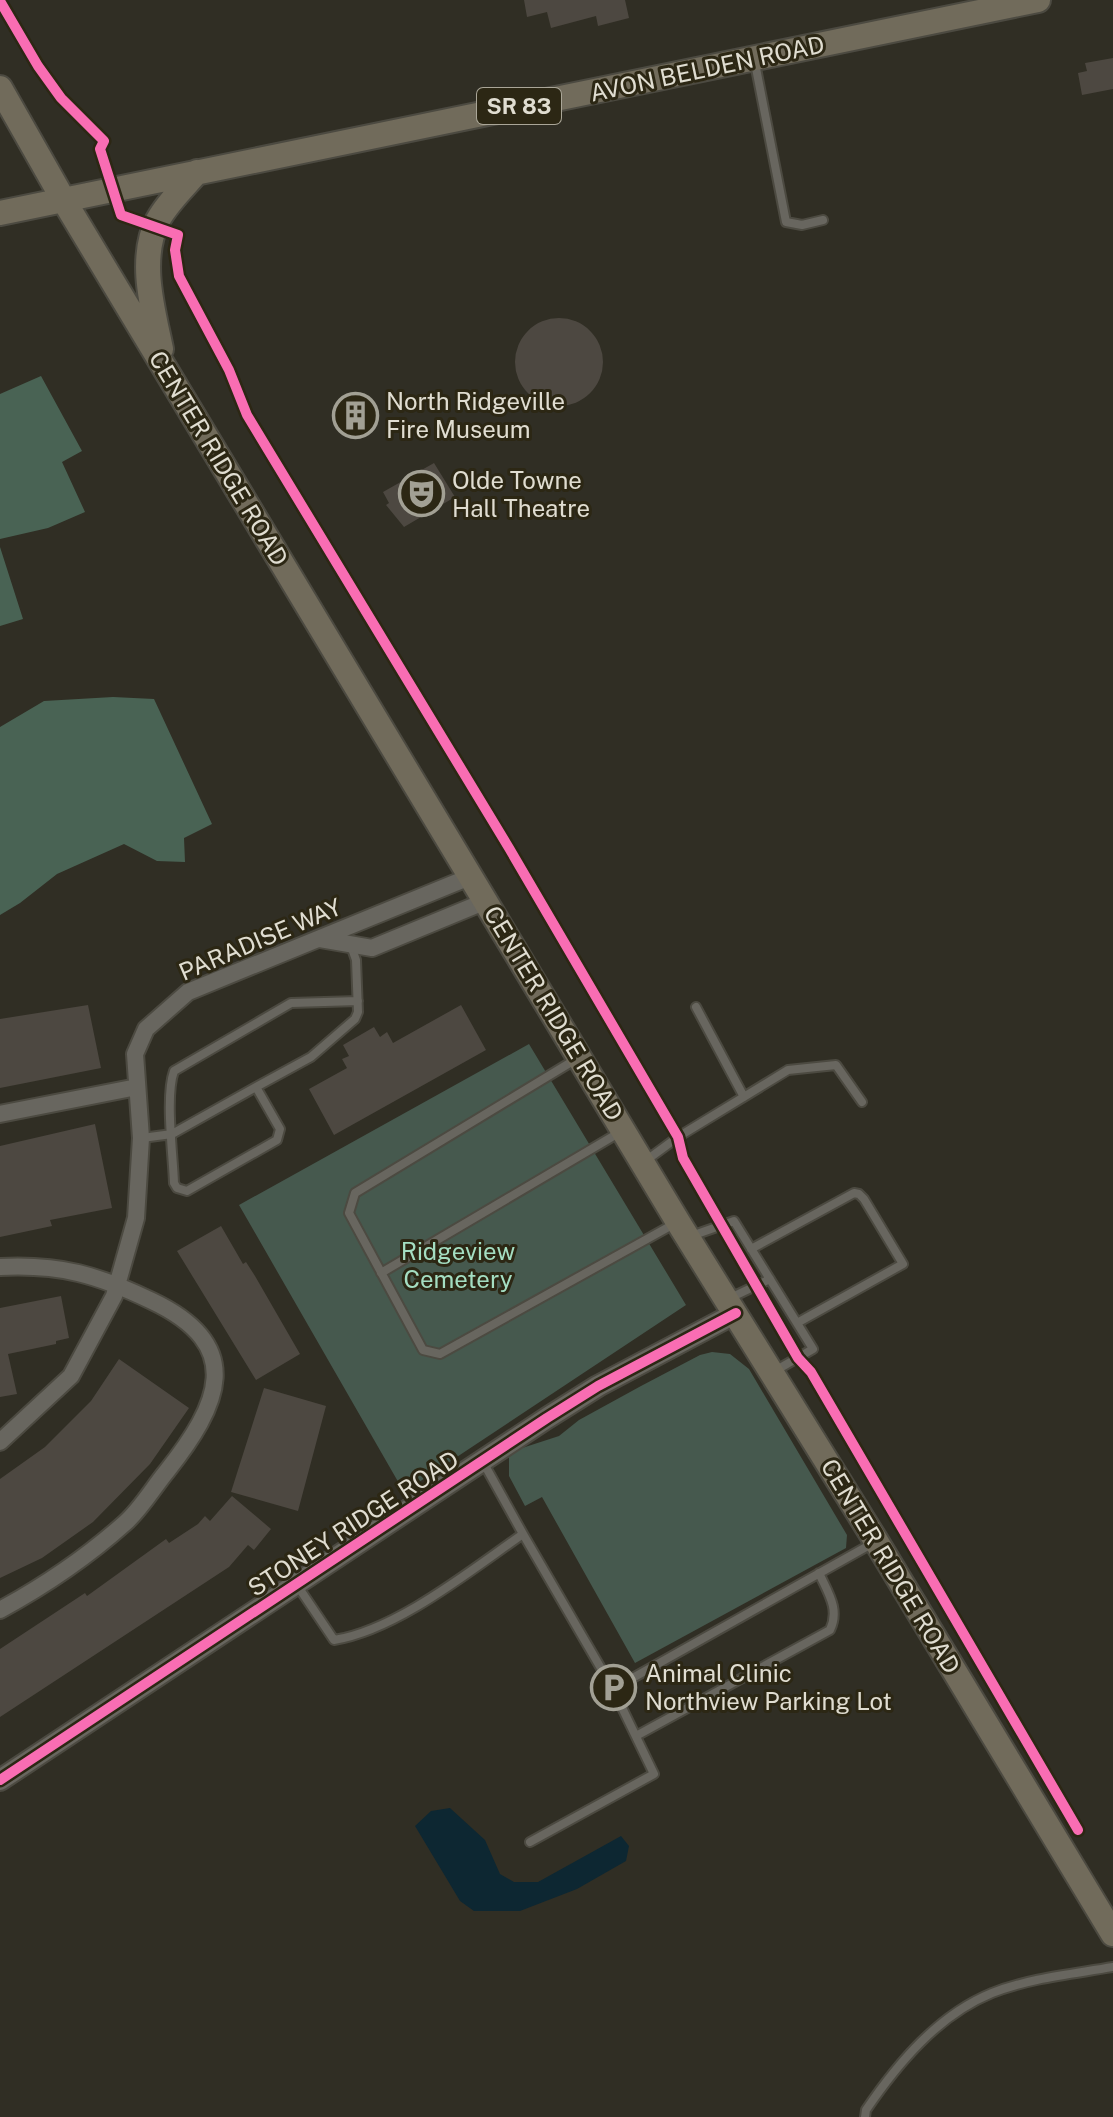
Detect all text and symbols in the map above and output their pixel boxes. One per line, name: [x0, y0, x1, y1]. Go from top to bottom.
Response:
street label: AVON BELDEN ROAD: [587, 29, 827, 107]
road number: SR 83: [477, 88, 561, 124]
street label: CENTER RIDGE ROAD: [144, 346, 294, 570]
place label: North Ridgeville Fire Museum: [386, 387, 565, 443]
building icon: North Ridgeville Fire Museum: [331, 391, 379, 439]
place label: Olde Towne Hall Theatre: [452, 466, 590, 522]
theatre icon: Olde Towne Hall Theatre: [397, 470, 445, 518]
street label: PARADISE WAY: [175, 892, 346, 986]
street label: CENTER RIDGE ROAD: [479, 901, 629, 1125]
park label: Ridgeview Cemetery: [401, 1237, 515, 1293]
street label: STONEY RIDGE ROAD: [242, 1444, 464, 1602]
street label: CENTER RIDGE ROAD: [816, 1454, 966, 1678]
place label: Animal Clinic Northview Parking Lot: [645, 1659, 892, 1715]
parking icon: Animal Clinic Northview Parking Lot: [590, 1663, 638, 1711]

